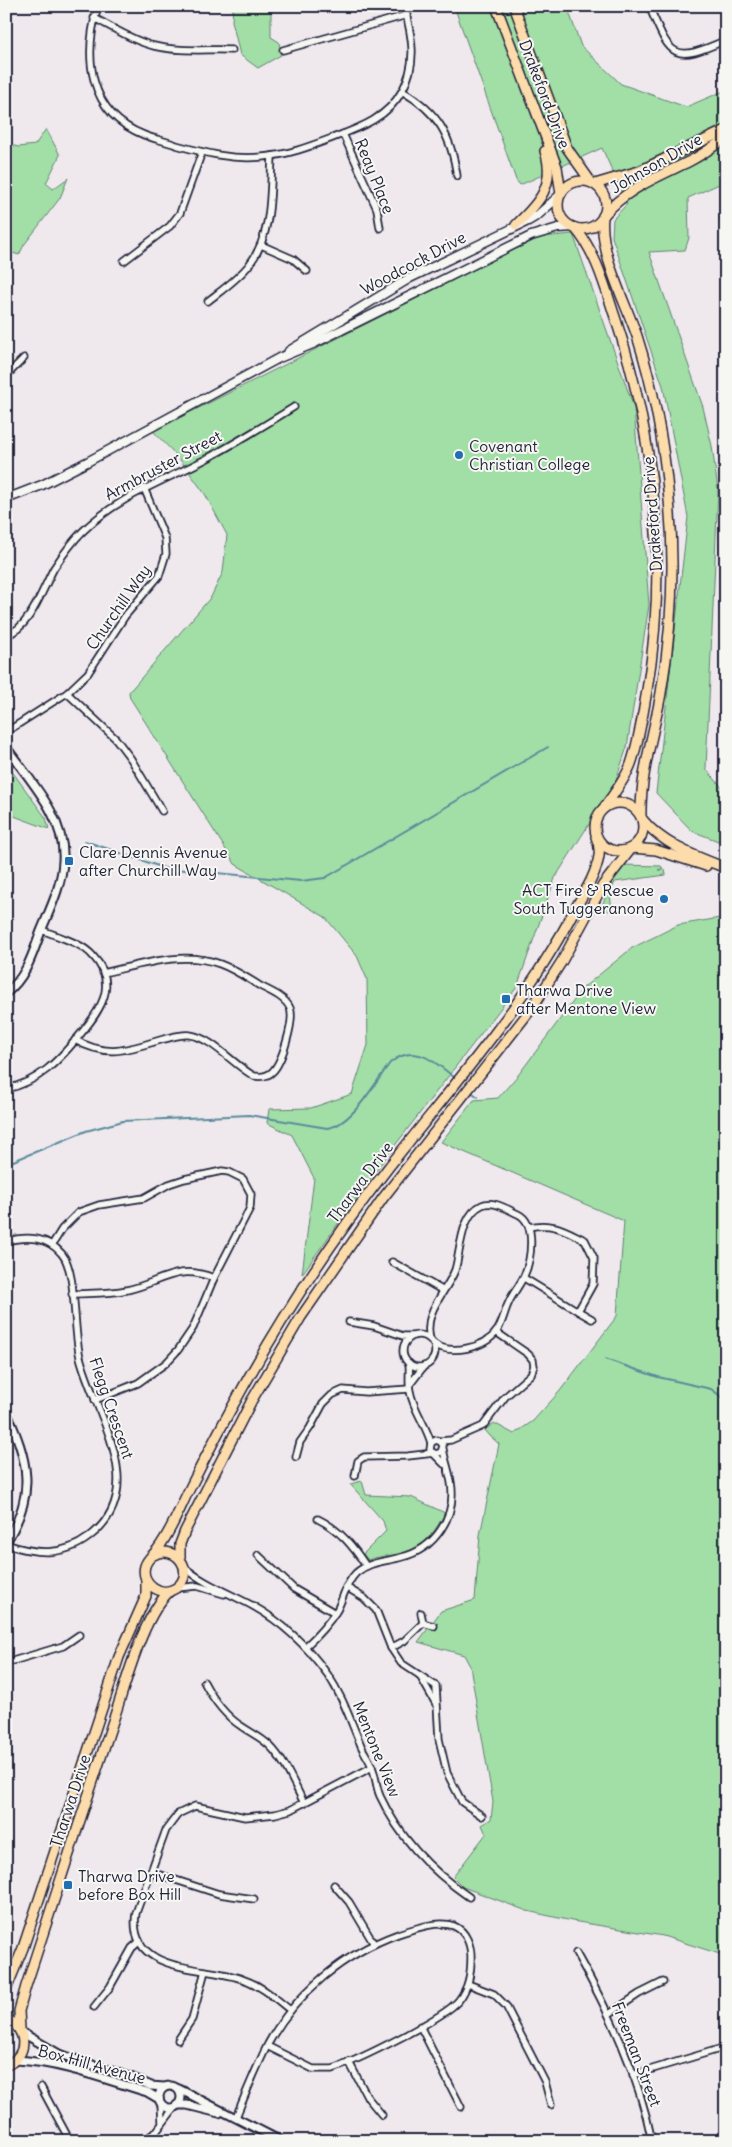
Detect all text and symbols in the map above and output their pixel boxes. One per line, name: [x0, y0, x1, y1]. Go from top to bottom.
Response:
street label: Drakeford Drive: [515, 37, 575, 151]
street label: Johnson Drive: [606, 129, 706, 197]
street label: Reay Place: [351, 136, 399, 216]
street label: Woodcock Drive: [357, 227, 469, 299]
street label: Armbruster Street: [101, 425, 225, 504]
place label: Covenant Christian College: [469, 436, 590, 474]
marker: Covenant Christian College: [453, 449, 465, 461]
street label: Drakeford Drive: [638, 456, 666, 572]
street label: Churchill Way: [81, 561, 155, 653]
place label: Clare Dennis Avenue after Churchill Way: [79, 842, 228, 880]
marker: Clare Dennis Avenue after Churchill Way: [63, 855, 75, 867]
place label: ACT Fire & Rescue South Tuggeranong: [513, 880, 654, 918]
marker: ACT Fire & Rescue South Tuggeranong: [658, 893, 670, 905]
place label: Tharwa Drive after Mentone View: [516, 980, 656, 1018]
marker: Tharwa Drive after Mentone View: [500, 993, 512, 1005]
street label: Tharwa Drive: [323, 1137, 397, 1227]
street label: Flegg Crescent: [85, 1354, 139, 1462]
street label: Mentone View: [349, 1698, 405, 1800]
street label: Tharwa Drive: [46, 1752, 94, 1850]
place label: Tharwa Drive before Box Hill: [78, 1866, 181, 1904]
marker: Tharwa Drive before Box Hill: [62, 1879, 74, 1891]
street label: Freeman Street: [608, 1999, 666, 2110]
street label: Box Hill Avenue: [36, 2040, 148, 2088]

